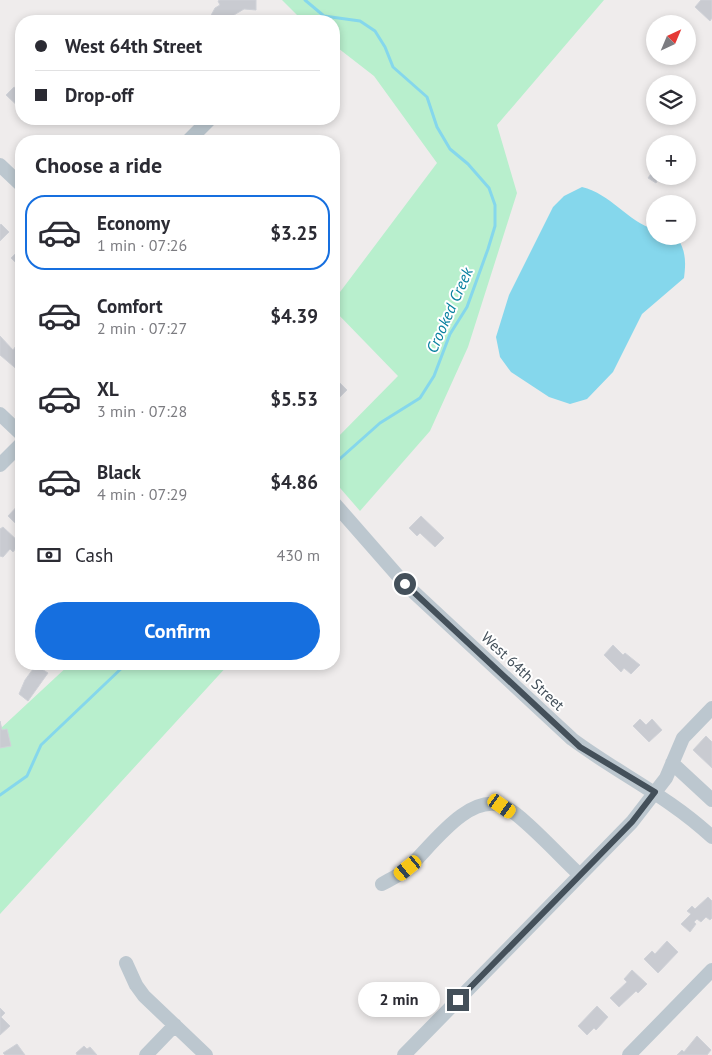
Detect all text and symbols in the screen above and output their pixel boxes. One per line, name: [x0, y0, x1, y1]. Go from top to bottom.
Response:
north arrow: [646, 15, 696, 65]
map controls: [646, 15, 696, 245]
text: West 64th Street: [65, 34, 202, 58]
button: layers: [646, 75, 696, 125]
text: Drop-off: [65, 83, 133, 107]
button: +: [646, 135, 696, 185]
text: Choose a ride: [35, 151, 162, 179]
button: −: [646, 195, 696, 245]
icon: car: [37, 210, 82, 255]
text: Economy: [97, 211, 170, 235]
text: $3.25: [270, 221, 318, 245]
text: 1 min · 07:26: [97, 235, 187, 255]
water label: Crooked Creek: [421, 263, 477, 356]
icon: car: [37, 293, 82, 338]
text: Comfort: [97, 294, 163, 318]
text: $4.39: [270, 304, 318, 328]
text: 2 min · 07:27: [97, 318, 187, 338]
icon: car: [37, 376, 82, 421]
text: XL: [97, 377, 119, 401]
text: $5.53: [270, 387, 318, 411]
text: 3 min · 07:28: [97, 401, 187, 421]
icon: car: [37, 459, 82, 504]
text: Black: [97, 460, 141, 484]
text: $4.86: [270, 470, 318, 494]
text: 4 min · 07:29: [97, 484, 187, 504]
icon: cash: [35, 541, 63, 569]
text: Cash: [75, 543, 113, 567]
text: 430 m: [277, 545, 320, 565]
route start: [394, 573, 416, 595]
button: Confirm: [35, 602, 320, 660]
street label: West 64th Street: [477, 628, 569, 714]
car: [485, 791, 518, 821]
car: [391, 853, 424, 883]
callout: 2 min: [358, 982, 440, 1018]
text: 2 min: [379, 989, 419, 1009]
route end: [447, 989, 469, 1011]

